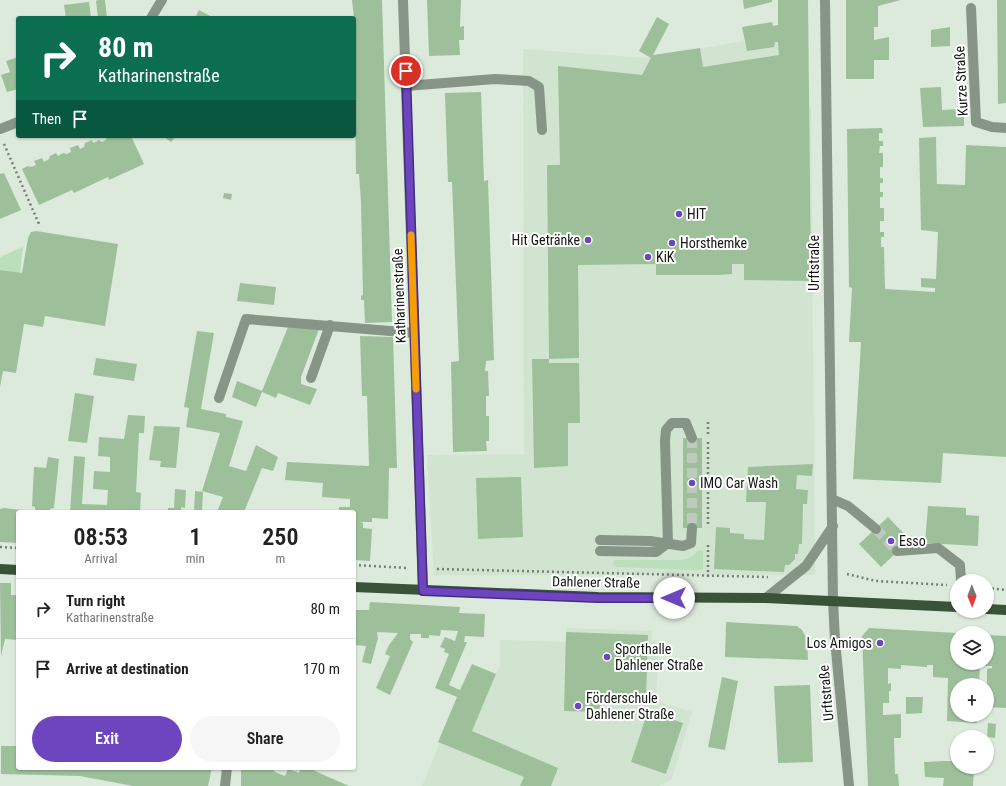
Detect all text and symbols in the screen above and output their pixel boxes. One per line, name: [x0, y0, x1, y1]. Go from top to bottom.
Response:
text: 80 m: [98, 31, 154, 64]
icon: right: [32, 32, 84, 84]
street label: Kurze Straße: [951, 45, 971, 117]
pin: [389, 54, 423, 88]
icon: arrive: [395, 60, 417, 82]
text: Katharinenstraße: [98, 65, 220, 86]
icon: arrive: [69, 108, 91, 130]
text: Then: [32, 110, 61, 128]
place label: HIT: [687, 206, 706, 222]
marker: HIT: [674, 209, 684, 219]
place label: Hit Getränke: [512, 232, 580, 248]
marker: Hit Getränke: [583, 235, 593, 245]
place label: Horsthemke: [680, 235, 748, 251]
street label: Urftstraße: [806, 235, 822, 291]
marker: Horsthemke: [667, 238, 677, 248]
street label: Katharinenstraße: [389, 248, 409, 344]
place label: KiK: [656, 249, 675, 265]
marker: KiK: [643, 252, 653, 262]
place label: IMO Car Wash: [700, 475, 778, 491]
marker: IMO Car Wash: [687, 478, 697, 488]
text: 08:53: [74, 523, 128, 551]
text: 1: [189, 523, 201, 551]
text: 250: [262, 523, 298, 551]
place label: Esso: [899, 533, 926, 549]
marker: Esso: [886, 536, 896, 546]
text: Arrival: [84, 551, 117, 566]
text: min: [186, 551, 205, 566]
text: m: [275, 551, 285, 566]
street label: Dahlener Straße: [552, 573, 641, 591]
north arrow: [950, 574, 994, 618]
map controls: [950, 574, 994, 774]
position arrow: [653, 577, 695, 619]
text: Turn right: [66, 592, 125, 610]
icon: right: [32, 598, 54, 620]
text: 80 m: [310, 600, 340, 618]
text: Katharinenstraße: [66, 610, 154, 625]
button: layers: [950, 626, 994, 670]
place label: Los Amigos: [807, 635, 872, 651]
marker: Los Amigos: [875, 638, 885, 648]
place label: Sporthalle Dahlener Straße: [615, 641, 703, 673]
marker: Sporthalle Dahlener Straße: [602, 652, 612, 662]
icon: arrive: [32, 658, 54, 680]
text: Arrive at destination: [66, 660, 189, 678]
text: 170 m: [303, 660, 340, 678]
street label: Urftstraße: [816, 664, 836, 722]
button: +: [950, 678, 994, 722]
place label: Förderschule Dahlener Straße: [586, 690, 674, 722]
marker: Förderschule Dahlener Straße: [573, 701, 583, 711]
button: Exit: [32, 716, 182, 762]
button: Share: [190, 716, 340, 762]
button: −: [950, 730, 994, 774]

